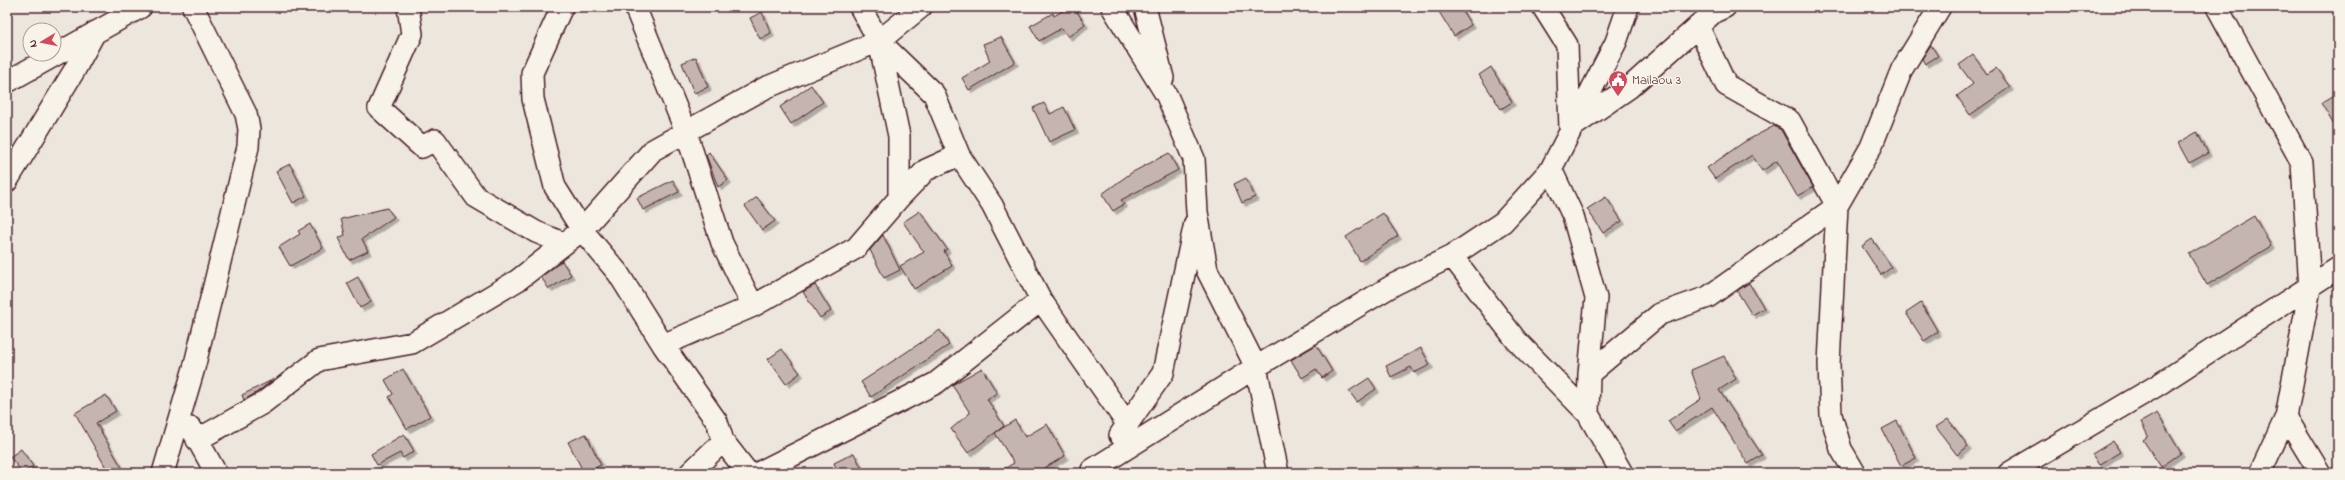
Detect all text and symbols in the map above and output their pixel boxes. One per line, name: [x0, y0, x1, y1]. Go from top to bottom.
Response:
north arrow: [22, 22, 62, 62]
text: N: [25, 39, 42, 49]
public building icon: Mailaou 3: [1607, 69, 1629, 97]
place label: Mailaou 3: [1632, 71, 1681, 90]

